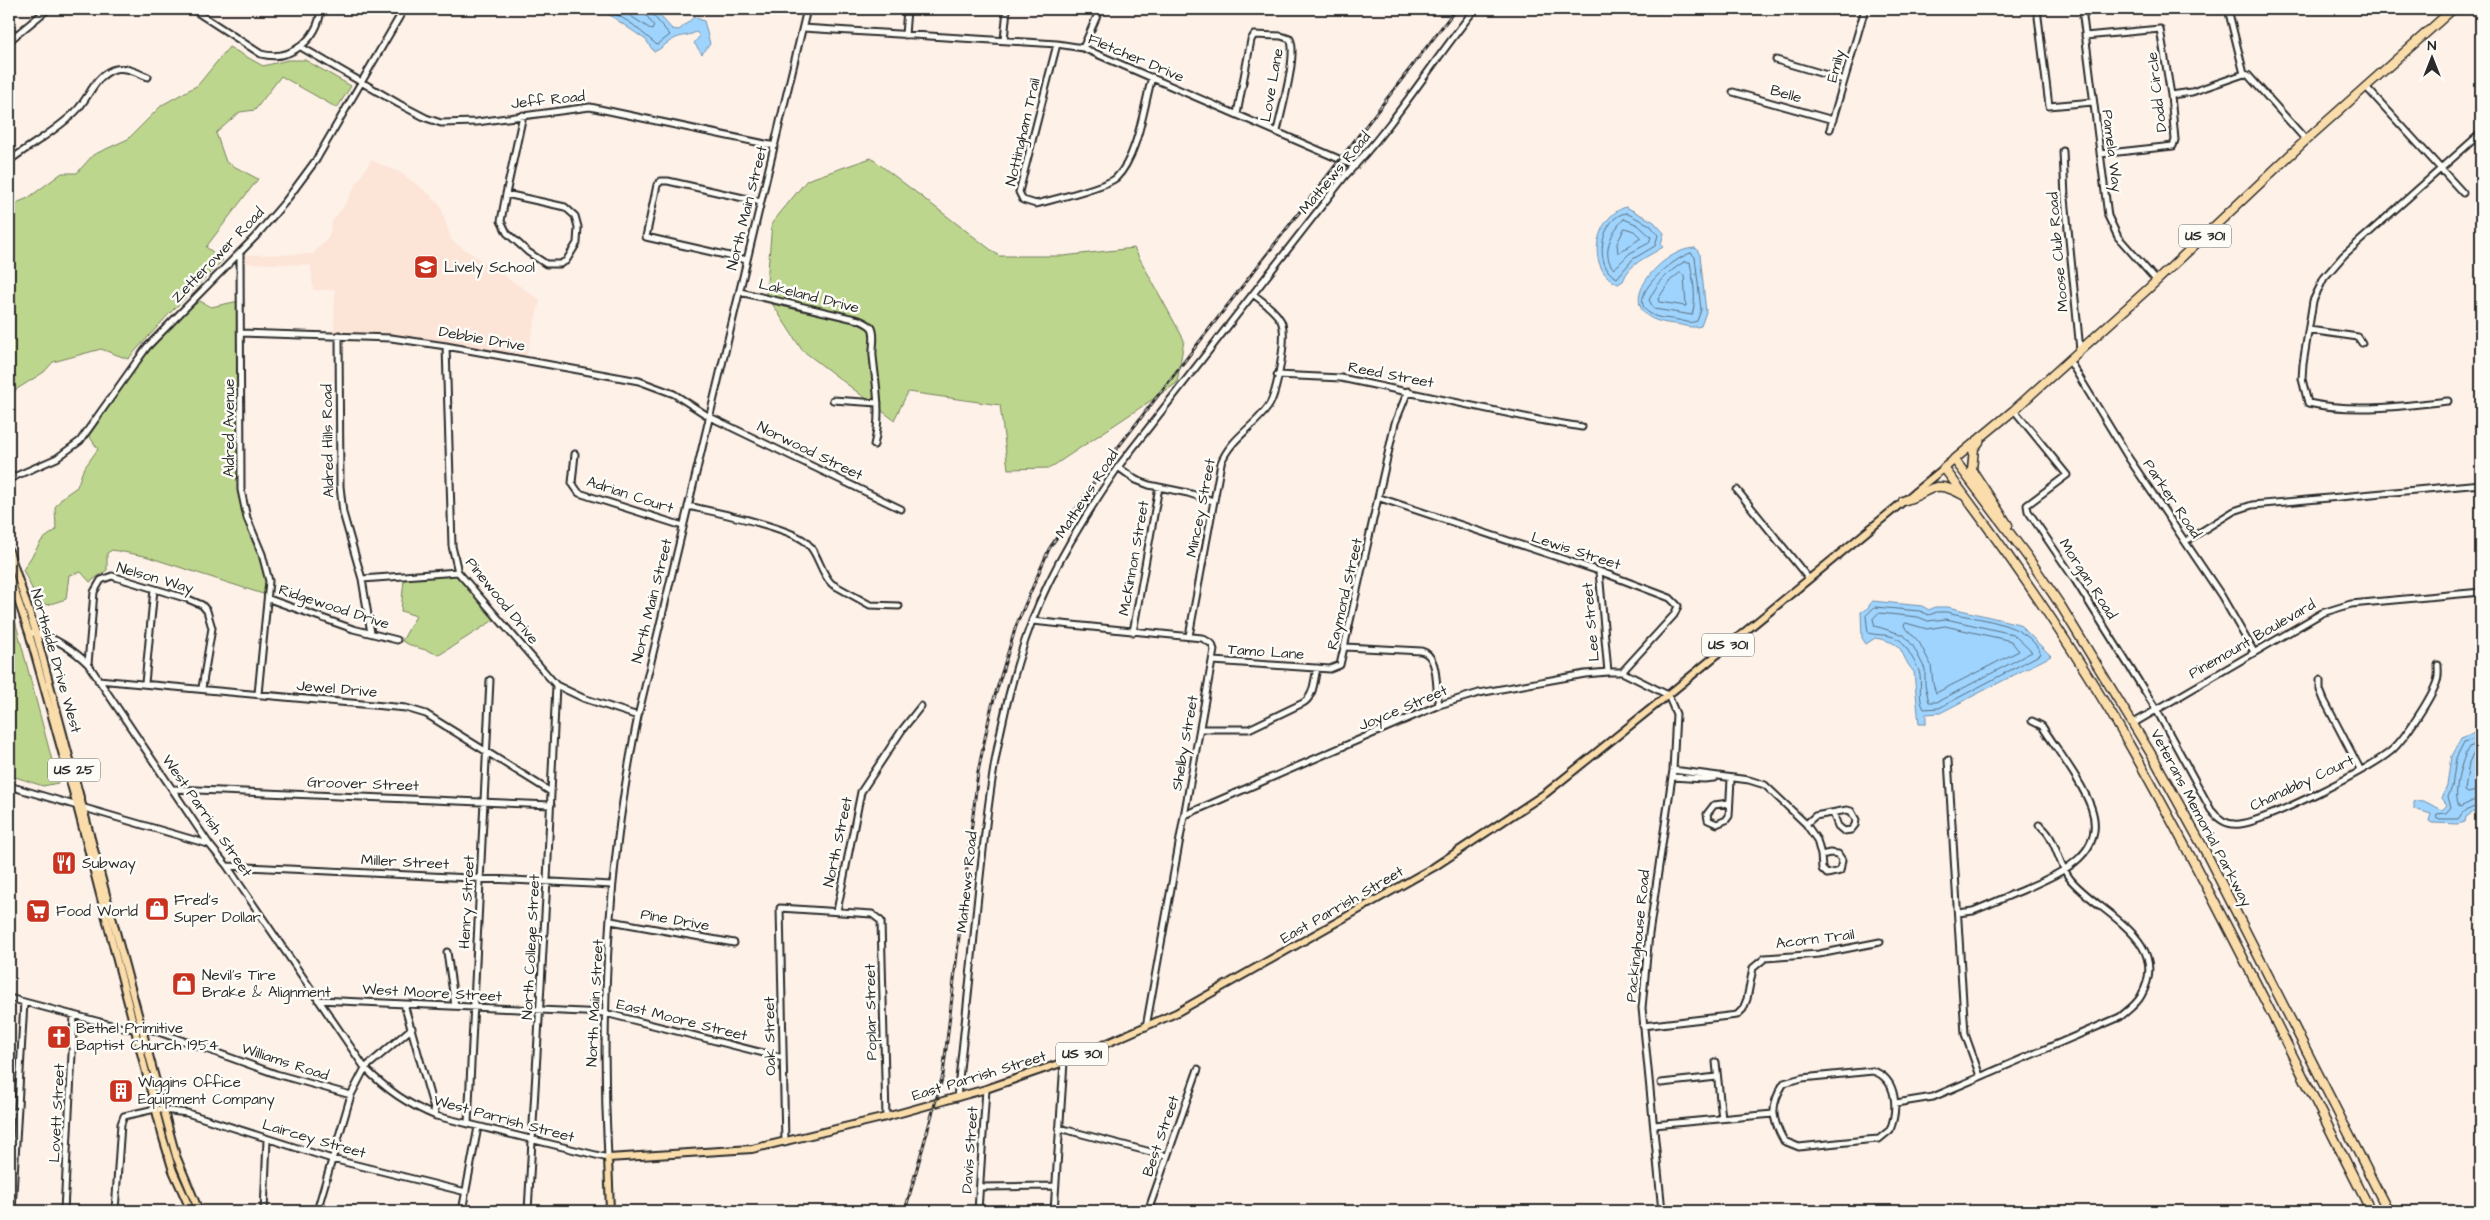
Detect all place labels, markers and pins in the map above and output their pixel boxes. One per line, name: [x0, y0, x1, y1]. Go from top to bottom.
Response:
school or university icon: Lively School: [413, 254, 439, 280]
place label: Lively School: [444, 257, 535, 279]
restaurant icon: Subway: [51, 850, 77, 876]
place label: Subway: [82, 853, 136, 875]
place label: Fred's Super Dollar: [174, 890, 261, 928]
shop icon: Fred's Super Dollar: [144, 896, 170, 922]
supermarket icon: Food World: [25, 898, 51, 924]
place label: Food World: [56, 901, 138, 922]
place label: Nevil's Tire Brake & Alignment: [202, 965, 331, 1004]
shop icon: Nevil's Tire Brake & Alignment: [171, 971, 197, 997]
place label: Bethel Primitive Baptist Church 1954: [76, 1018, 219, 1056]
church icon: Bethel Primitive Baptist Church 1954: [46, 1024, 72, 1050]
place label: Wiggins Office Equipment Company: [138, 1072, 275, 1111]
building icon: Wiggins Office Equipment Company: [108, 1078, 134, 1104]

